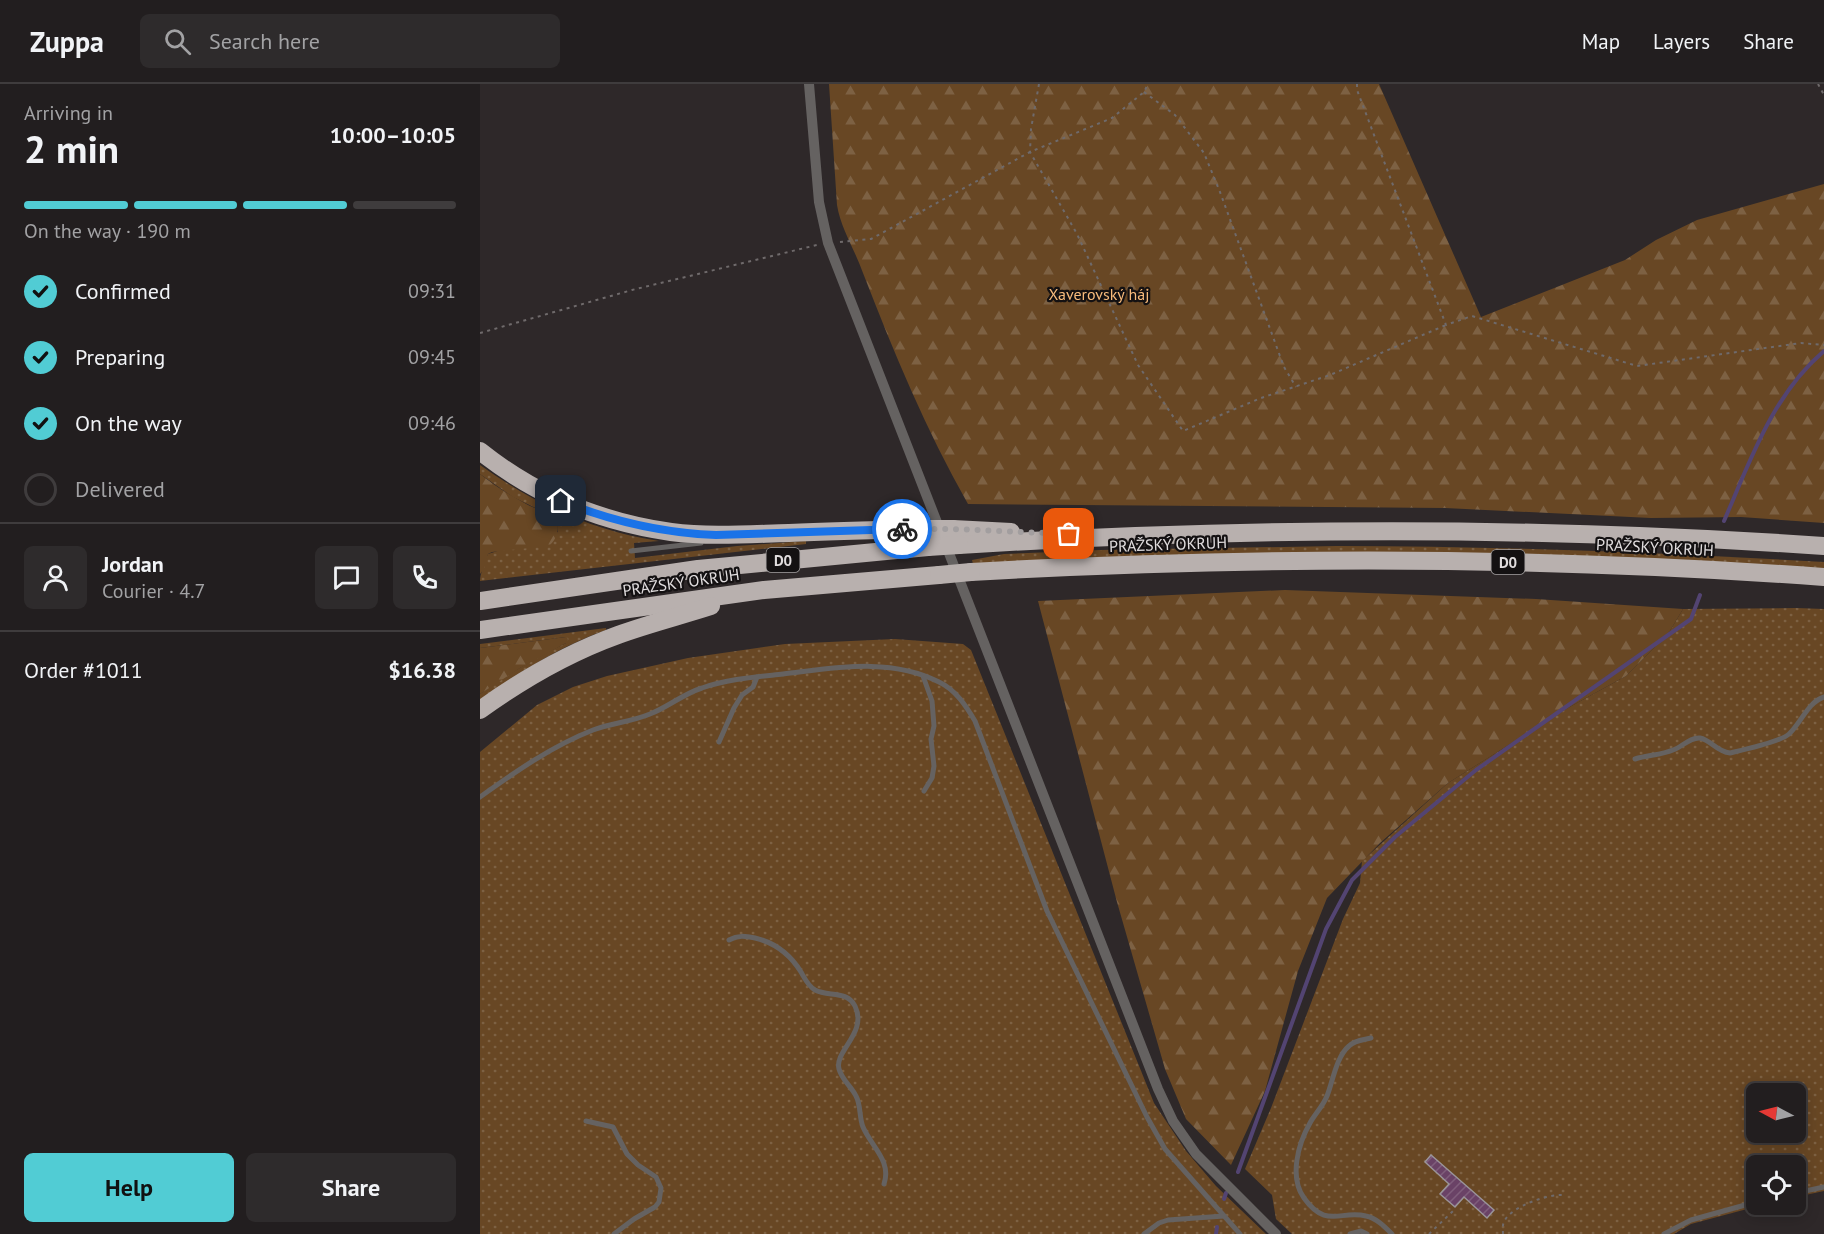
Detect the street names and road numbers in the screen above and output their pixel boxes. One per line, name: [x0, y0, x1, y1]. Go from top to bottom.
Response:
street label: PRAŽSKÝ OKRUH: [1109, 532, 1227, 556]
street label: PRAŽSKÝ OKRUH: [1596, 534, 1714, 560]
road number: D0: [766, 548, 800, 572]
road number: D0: [1492, 550, 1524, 574]
street label: PRAŽSKÝ OKRUH: [621, 564, 741, 600]

